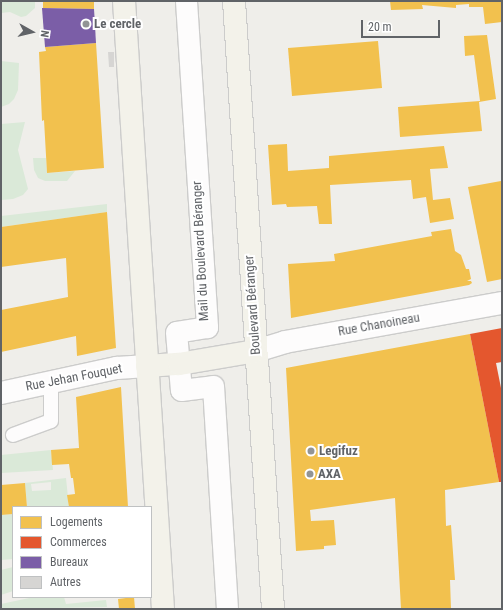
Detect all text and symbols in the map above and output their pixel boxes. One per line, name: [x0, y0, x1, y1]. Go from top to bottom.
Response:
north arrow: [12, 12, 52, 52]
scale bar: [363, 12, 442, 38]
place label: Le cercle: [94, 16, 141, 32]
marker: Le cercle: [81, 19, 91, 29]
text: 20 m: [368, 20, 392, 34]
text: N: [37, 29, 51, 38]
street label: Mail du Boulevard Béranger: [190, 180, 212, 322]
street label: Boulevard Béranger: [242, 255, 264, 355]
street label: Rue Chanoineau: [337, 310, 421, 340]
street label: Rue Jehan Fouquet: [24, 361, 124, 395]
place label: Legifuz: [319, 443, 358, 459]
marker: Legifuz: [306, 446, 316, 456]
place label: AXA: [318, 466, 341, 482]
marker: AXA: [305, 469, 315, 479]
legend: [12, 506, 152, 598]
text: Logements: [50, 515, 103, 529]
text: Commerces: [50, 535, 107, 549]
text: Bureaux: [50, 555, 88, 569]
text: Autres: [50, 575, 81, 589]

